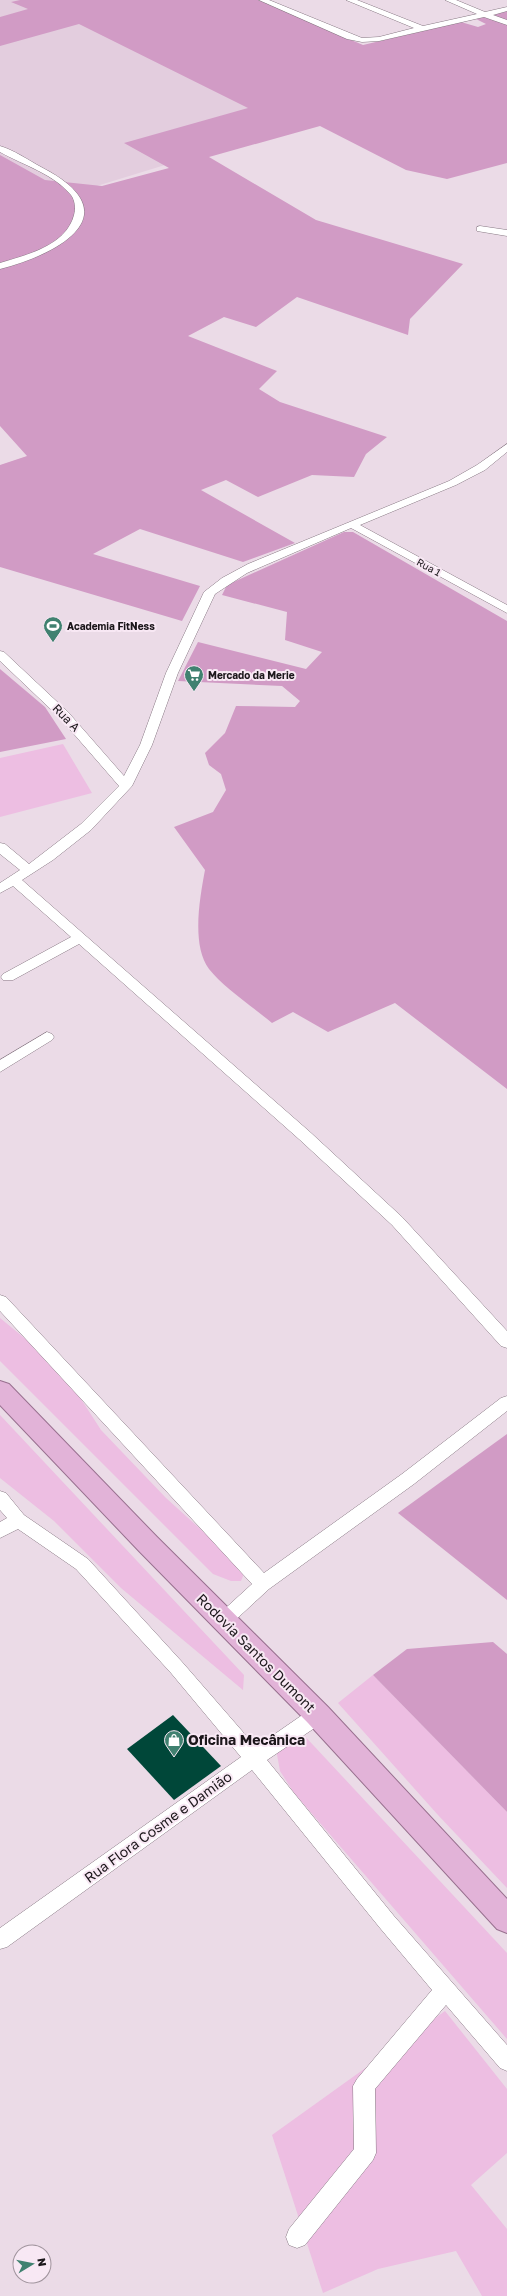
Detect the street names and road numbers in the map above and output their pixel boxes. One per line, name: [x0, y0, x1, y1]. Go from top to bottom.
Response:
street label: Rua 1: [415, 556, 443, 579]
street label: Rua A: [49, 701, 83, 735]
street label: Rodovia Santos Dumont: [193, 1590, 319, 1716]
street label: Rua Flora Cosme e Damião: [81, 1767, 235, 1886]

